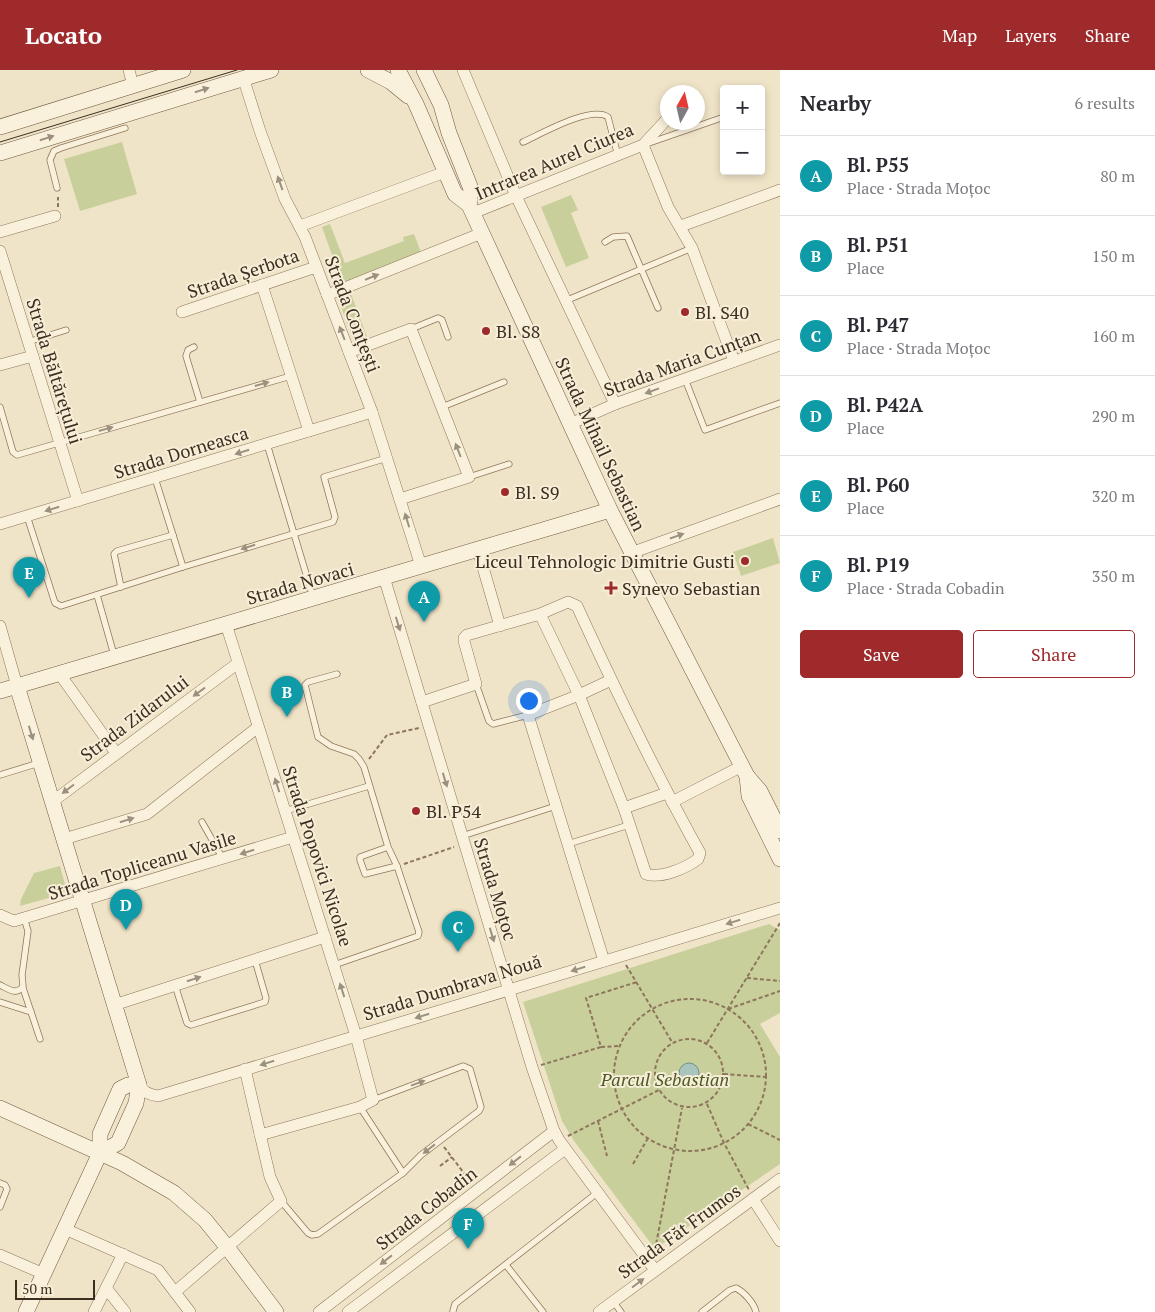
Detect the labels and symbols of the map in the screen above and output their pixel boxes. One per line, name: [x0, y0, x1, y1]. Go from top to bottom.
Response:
north arrow: [660, 85, 705, 130]
one-way arrow: [194, 86, 209, 93]
street label: Intrarea Aurel Ciurea: [471, 117, 637, 205]
one-way arrow: [39, 134, 54, 141]
one-way arrow: [276, 176, 283, 191]
street label: Strada Șerbota: [184, 243, 302, 303]
street label: Strada Conțești: [320, 252, 386, 376]
one-way arrow: [365, 273, 380, 281]
street label: Strada Băltărețului: [21, 295, 89, 447]
place label: Bl. S40: [695, 300, 749, 324]
marker: Bl. S40: [679, 306, 691, 318]
place label: Bl. S8: [496, 319, 540, 343]
street label: Strada Maria Cunțan: [600, 322, 764, 402]
marker: Bl. S8: [480, 325, 492, 337]
one-way arrow: [338, 326, 345, 341]
street label: Strada Mihail Sebastian: [550, 353, 652, 535]
one-way arrow: [255, 380, 270, 388]
one-way arrow: [644, 388, 659, 395]
street label: Strada Dorneasca: [111, 420, 251, 484]
one-way arrow: [99, 425, 114, 433]
one-way arrow: [454, 442, 462, 457]
one-way arrow: [234, 448, 249, 456]
place label: Bl. S9: [515, 480, 559, 504]
marker: Bl. S9: [499, 486, 511, 498]
one-way arrow: [45, 505, 60, 513]
one-way arrow: [402, 512, 410, 527]
one-way arrow: [670, 532, 685, 540]
one-way arrow: [240, 544, 255, 552]
place label: Liceul Tehnologic Dimitrie Gusti: [475, 549, 735, 573]
marker: Liceul Tehnologic Dimitrie Gusti: [739, 555, 751, 567]
street label: Strada Novaci: [244, 556, 356, 610]
pin: E: [13, 557, 45, 598]
place label: Synevo Sebastian: [622, 576, 761, 600]
pin: A: [408, 581, 440, 622]
marker: Synevo Sebastian: [604, 581, 618, 595]
one-way arrow: [394, 617, 402, 632]
street label: Strada Zidarului: [75, 669, 193, 767]
pin: B: [271, 676, 303, 717]
one-way arrow: [192, 687, 206, 697]
your location: [516, 688, 542, 714]
one-way arrow: [28, 725, 35, 740]
street label: Strada Popovici Nicolae: [277, 763, 359, 949]
one-way arrow: [442, 772, 449, 787]
one-way arrow: [272, 777, 280, 792]
one-way arrow: [62, 784, 75, 794]
place label: Bl. P54: [426, 799, 481, 823]
marker: Bl. P54: [410, 805, 422, 817]
one-way arrow: [120, 816, 135, 824]
street label: Strada Topliceanu Vasile: [45, 825, 239, 905]
street label: Strada Moțoc: [469, 835, 523, 943]
one-way arrow: [239, 848, 254, 856]
pin: D: [110, 889, 142, 930]
pin: C: [442, 911, 474, 952]
one-way arrow: [726, 919, 741, 927]
one-way arrow: [489, 928, 497, 943]
street label: Strada Dumbrava Nouă: [360, 948, 544, 1026]
one-way arrow: [570, 966, 585, 974]
one-way arrow: [186, 975, 201, 982]
one-way arrow: [337, 982, 345, 997]
one-way arrow: [415, 1013, 430, 1021]
one-way arrow: [259, 1059, 274, 1067]
park label: Parcul Sebastian: [600, 1067, 729, 1091]
one-way arrow: [411, 1079, 426, 1086]
one-way arrow: [423, 1144, 436, 1155]
one-way arrow: [508, 1156, 522, 1166]
street label: Strada Cobadin: [371, 1161, 482, 1255]
street label: Strada Făt Frumos: [613, 1178, 745, 1284]
pin: F: [452, 1208, 484, 1249]
one-way arrow: [380, 1255, 393, 1266]
scale bar: [15, 1277, 95, 1300]
one-way arrow: [631, 1277, 644, 1288]

